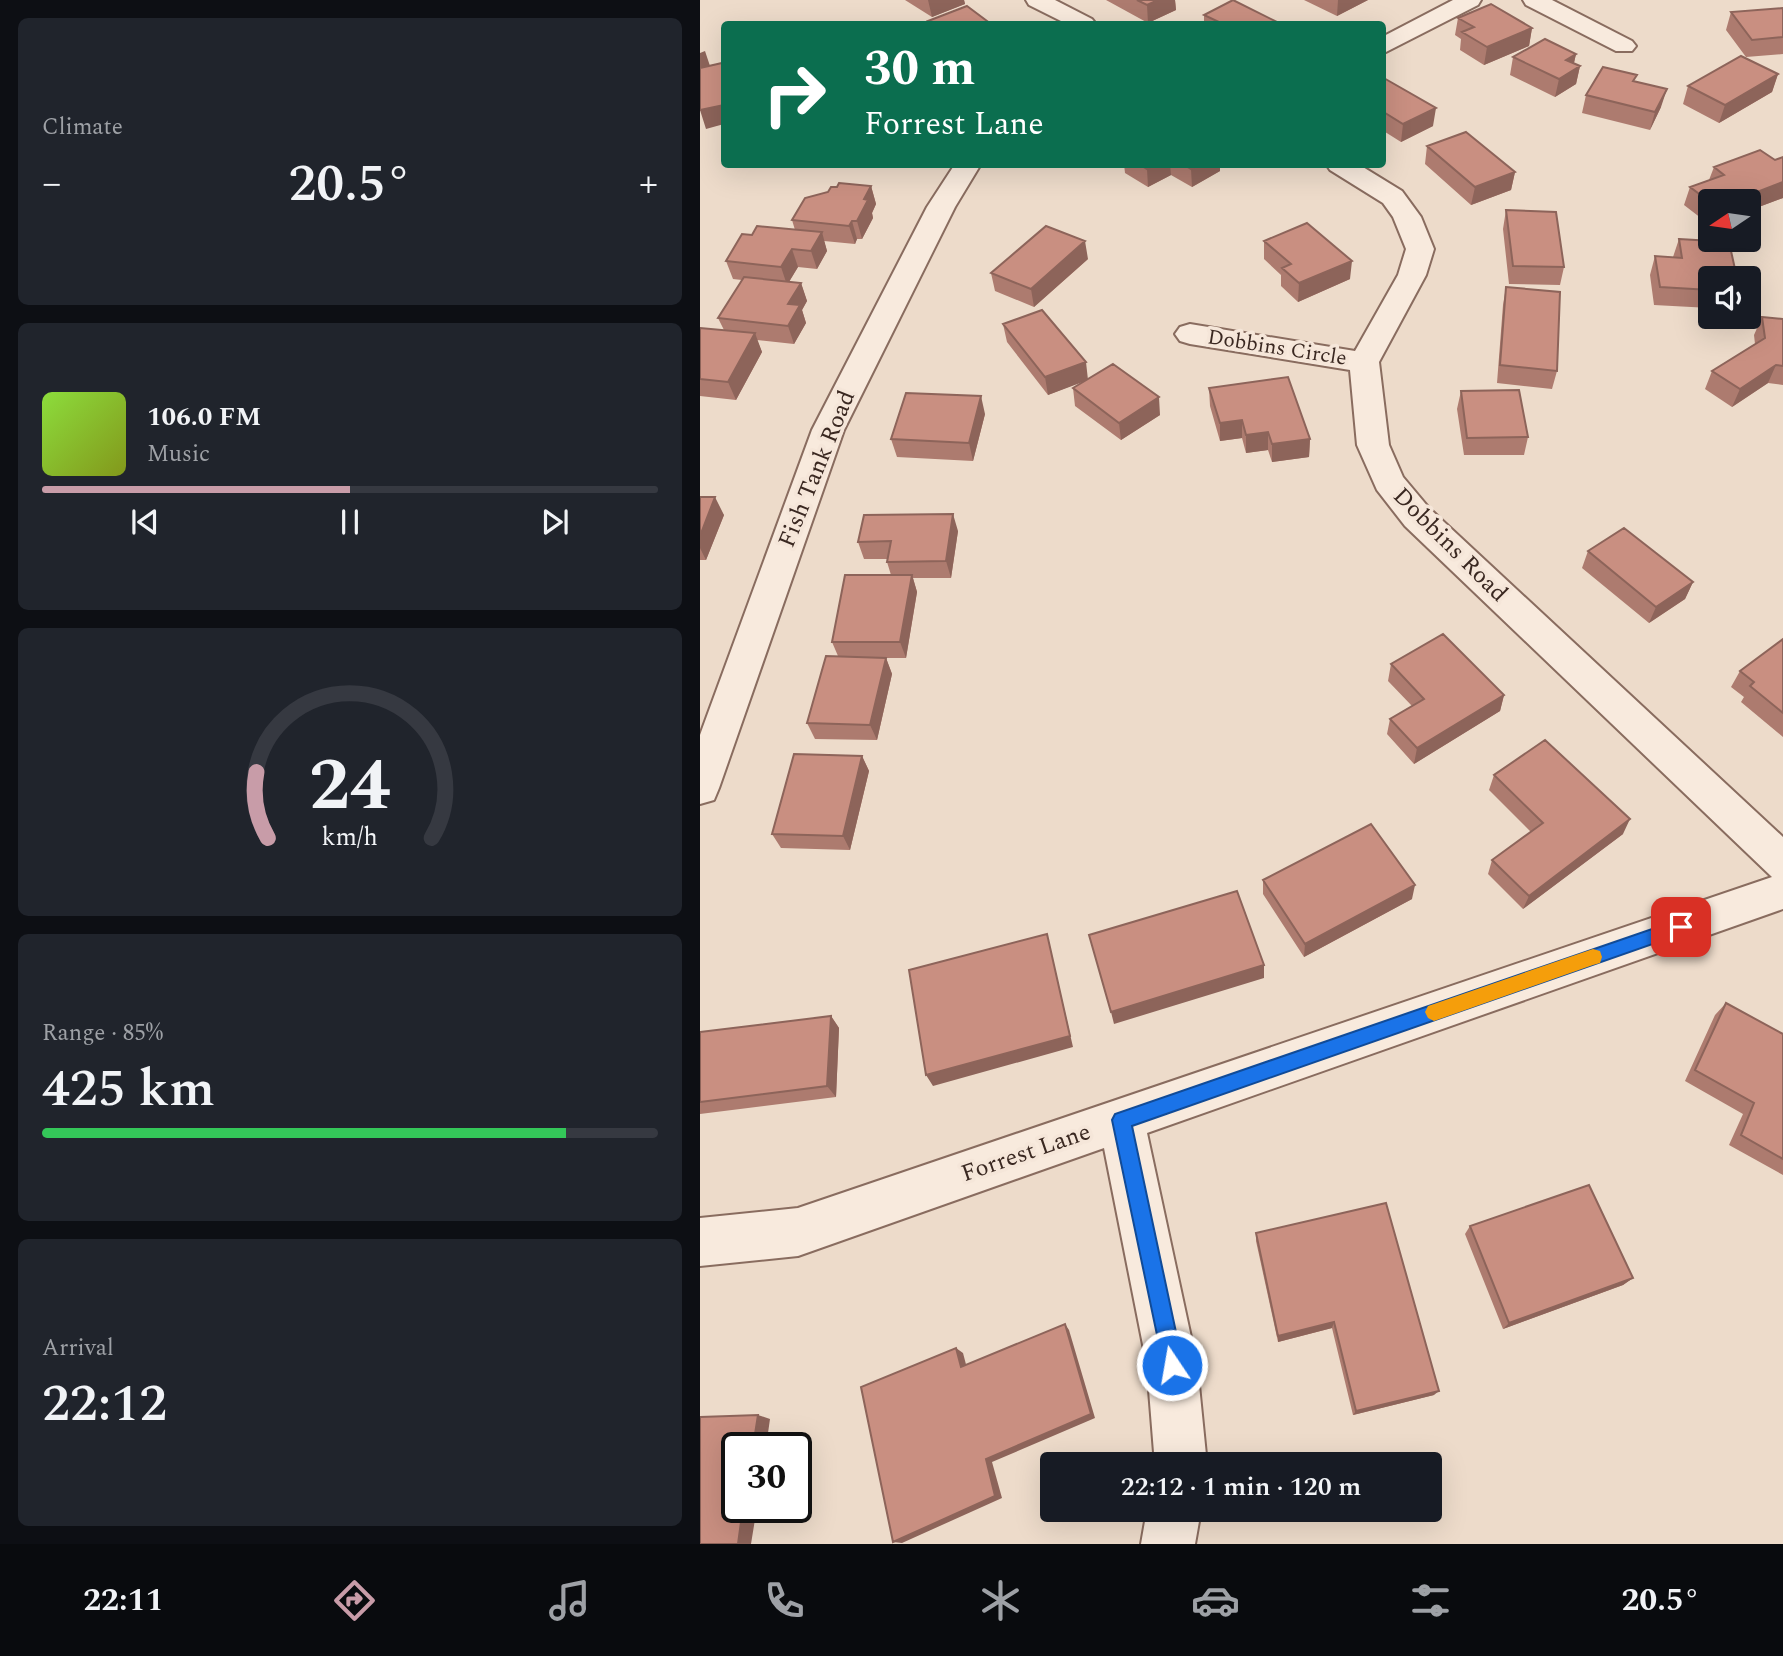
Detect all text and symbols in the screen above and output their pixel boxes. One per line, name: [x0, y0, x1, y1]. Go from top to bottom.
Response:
text: 30 m: [864, 32, 975, 107]
icon: right: [749, 49, 840, 140]
text: Forrest Lane: [864, 100, 1044, 149]
text: Climate: [42, 110, 123, 145]
text: 20.5°: [288, 145, 412, 224]
text: −: [42, 155, 61, 213]
text: +: [639, 155, 658, 213]
north arrow: [1698, 189, 1760, 252]
map controls: [1698, 189, 1761, 329]
button: sound: [1698, 266, 1761, 329]
street label: Dobbins Circle: [1205, 321, 1349, 375]
street label: Fish Tank Road: [769, 385, 865, 553]
text: 106.0 FM: [147, 397, 261, 437]
text: Music: [147, 437, 210, 472]
street label: Dobbins Road: [1384, 479, 1516, 611]
icon: previous: [126, 503, 164, 541]
icon: pause: [331, 503, 369, 541]
icon: next: [536, 503, 574, 541]
text: 24: [309, 731, 391, 842]
text: km/h: [322, 819, 378, 857]
pin: [1651, 897, 1711, 957]
icon: arrive: [1662, 908, 1700, 946]
text: Range · 85%: [42, 1016, 163, 1051]
text: 425 km: [42, 1050, 215, 1129]
street label: Forrest Lane: [956, 1114, 1096, 1192]
position arrow: [1135, 1328, 1209, 1402]
text: Arrival: [42, 1331, 114, 1366]
text: 22:12: [42, 1365, 167, 1444]
speed limit sign: 30: [721, 1432, 812, 1523]
text: 22:12 · 1 min · 120 m: [1121, 1467, 1361, 1507]
text: 22:11: [83, 1576, 164, 1625]
icon: directions: [330, 1576, 379, 1625]
icon: music: [545, 1576, 594, 1625]
icon: phone: [760, 1576, 809, 1625]
icon: climate: [976, 1576, 1025, 1625]
icon: car: [1191, 1576, 1240, 1625]
icon: filters: [1406, 1576, 1455, 1625]
text: 20.5°: [1621, 1576, 1700, 1625]

